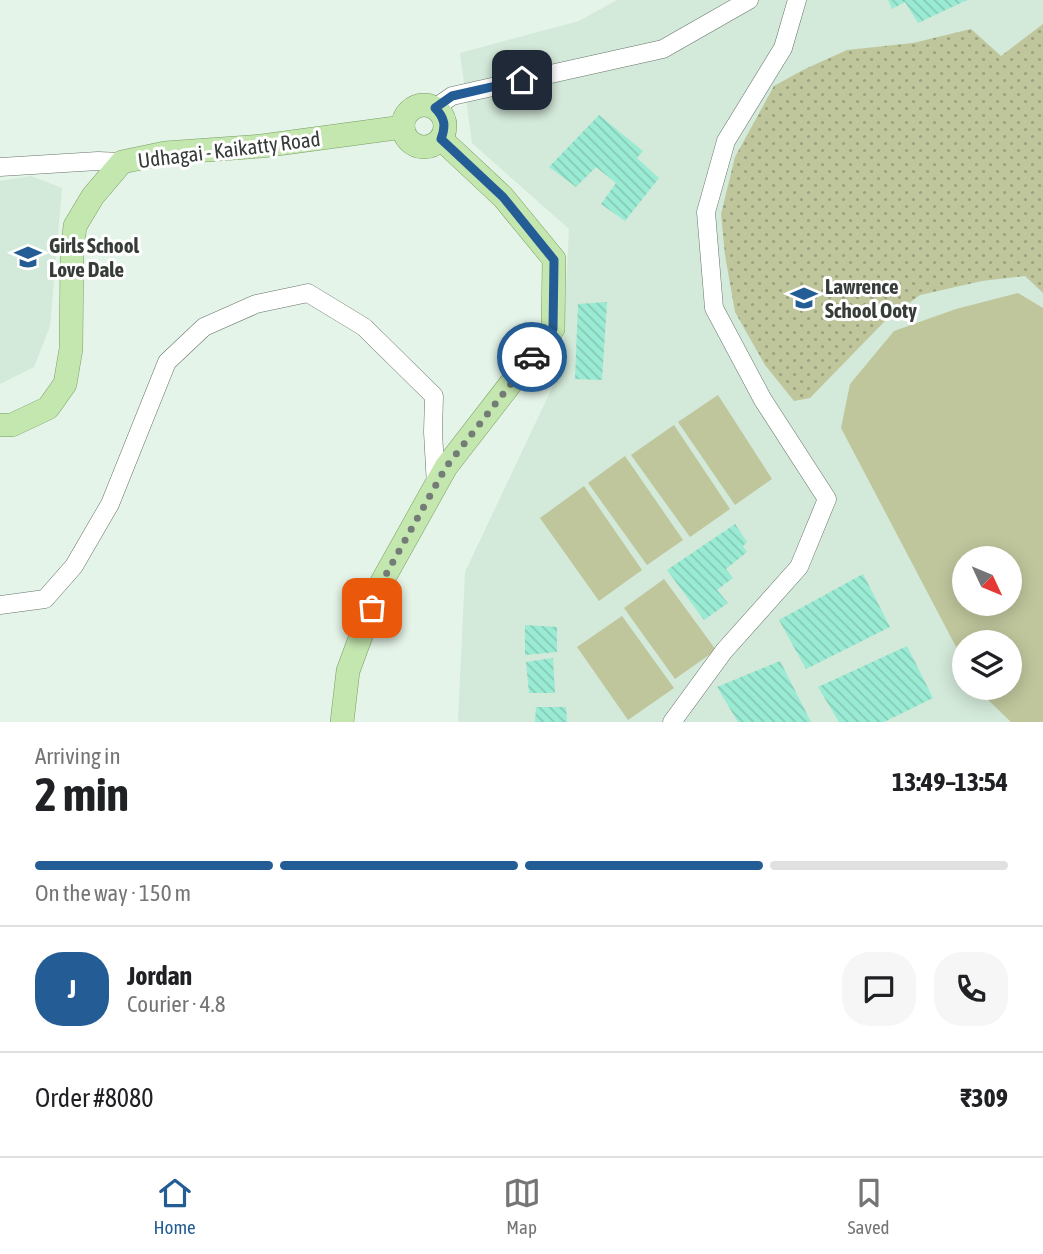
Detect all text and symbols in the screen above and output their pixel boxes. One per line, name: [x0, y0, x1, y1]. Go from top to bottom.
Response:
pin: [492, 50, 552, 110]
icon: home: [503, 61, 541, 99]
street label: Udhagai - Kaikatty Road: [136, 126, 322, 172]
place label: Girls School Love Dale: [49, 233, 140, 281]
school or university icon: Girls School Love Dale: [13, 242, 43, 272]
place label: Lawrence School Ooty: [825, 274, 917, 322]
school or university icon: Lawrence School Ooty: [789, 283, 819, 313]
courier: [497, 322, 567, 392]
icon: car: [513, 338, 551, 376]
north arrow: [952, 546, 1022, 616]
map controls: [952, 546, 1022, 700]
pin: [342, 578, 402, 638]
icon: bag: [353, 589, 391, 627]
button: layers: [952, 630, 1022, 700]
text: Arriving in: [35, 743, 121, 769]
text: 13:49–13:54: [892, 767, 1008, 797]
text: 2 min: [35, 768, 129, 821]
text: On the way · 150 m: [35, 880, 191, 906]
button: chat: [842, 952, 916, 1026]
button: phone: [934, 952, 1008, 1026]
text: Jordan: [127, 961, 192, 991]
text: J: [68, 974, 76, 1004]
text: Courier · 4.8: [127, 991, 226, 1017]
text: Order #8080: [35, 1083, 154, 1113]
text: ₹309: [960, 1083, 1008, 1113]
tab: Home: [153, 1174, 196, 1238]
tab: Map: [503, 1174, 541, 1238]
tab: Saved: [848, 1174, 890, 1238]

